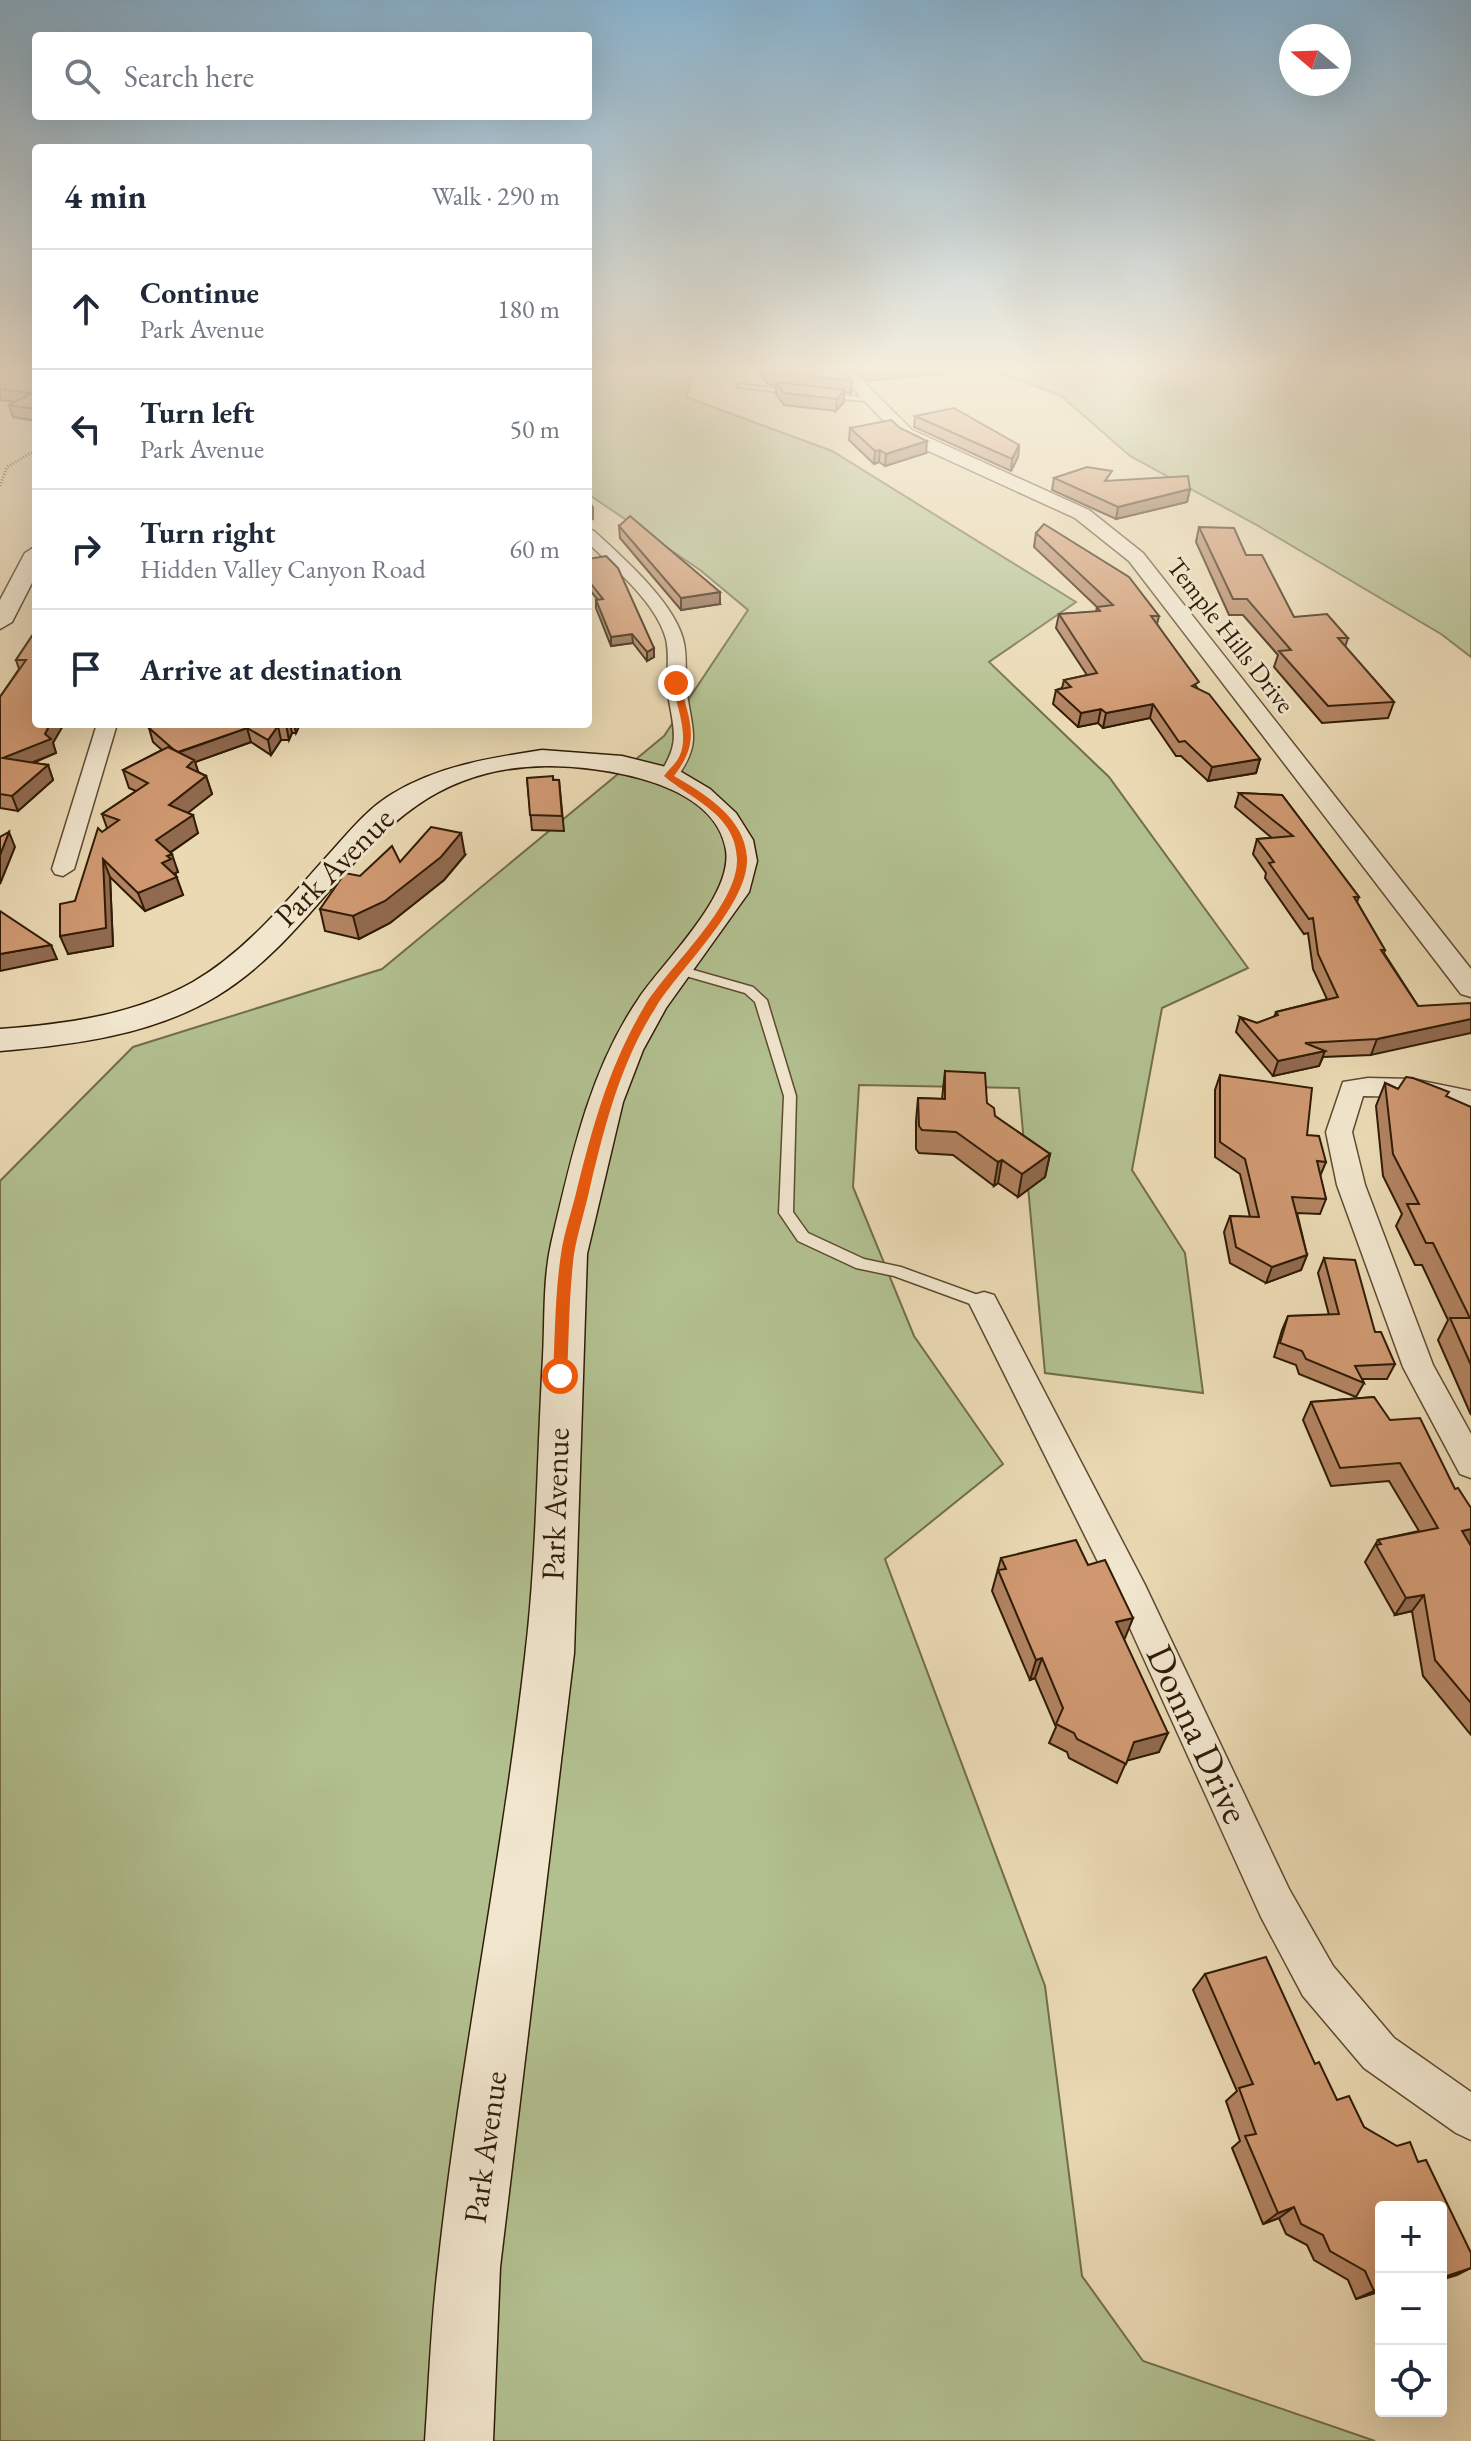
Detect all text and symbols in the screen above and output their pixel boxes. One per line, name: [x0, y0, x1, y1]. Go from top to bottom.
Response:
north arrow: [1279, 24, 1351, 96]
search box: [32, 32, 592, 120]
icon: search: [60, 54, 104, 98]
text: Search here: [124, 57, 254, 96]
text: 4 min: [64, 174, 147, 218]
text: Walk · 290 m: [432, 179, 560, 213]
text: Continue: [140, 273, 259, 312]
icon: ahead: [64, 287, 108, 331]
text: 180 m: [497, 292, 560, 326]
text: Park Avenue: [140, 312, 264, 346]
text: Turn left: [140, 393, 254, 432]
icon: left: [64, 407, 108, 451]
text: 50 m: [510, 412, 560, 446]
text: Park Avenue: [140, 432, 264, 466]
text: Turn right: [140, 513, 276, 552]
icon: right: [64, 527, 108, 571]
text: 60 m: [510, 532, 560, 566]
street label: Temple Hills Drive: [1159, 550, 1303, 720]
text: Hidden Valley Canyon Road: [140, 552, 426, 586]
icon: arrive: [64, 647, 108, 691]
text: Arrive at destination: [140, 650, 402, 689]
route end: [658, 665, 694, 701]
street label: Park Avenue: [265, 798, 403, 936]
route start: [542, 1358, 578, 1394]
street label: Park Avenue: [531, 1427, 579, 1581]
street label: Donna Drive: [1136, 1637, 1261, 1831]
street label: Park Avenue: [454, 2068, 516, 2226]
map controls: [1375, 2201, 1447, 2417]
button: +: [1375, 2201, 1447, 2273]
button: −: [1375, 2273, 1447, 2345]
button: locate: [1375, 2345, 1447, 2417]

